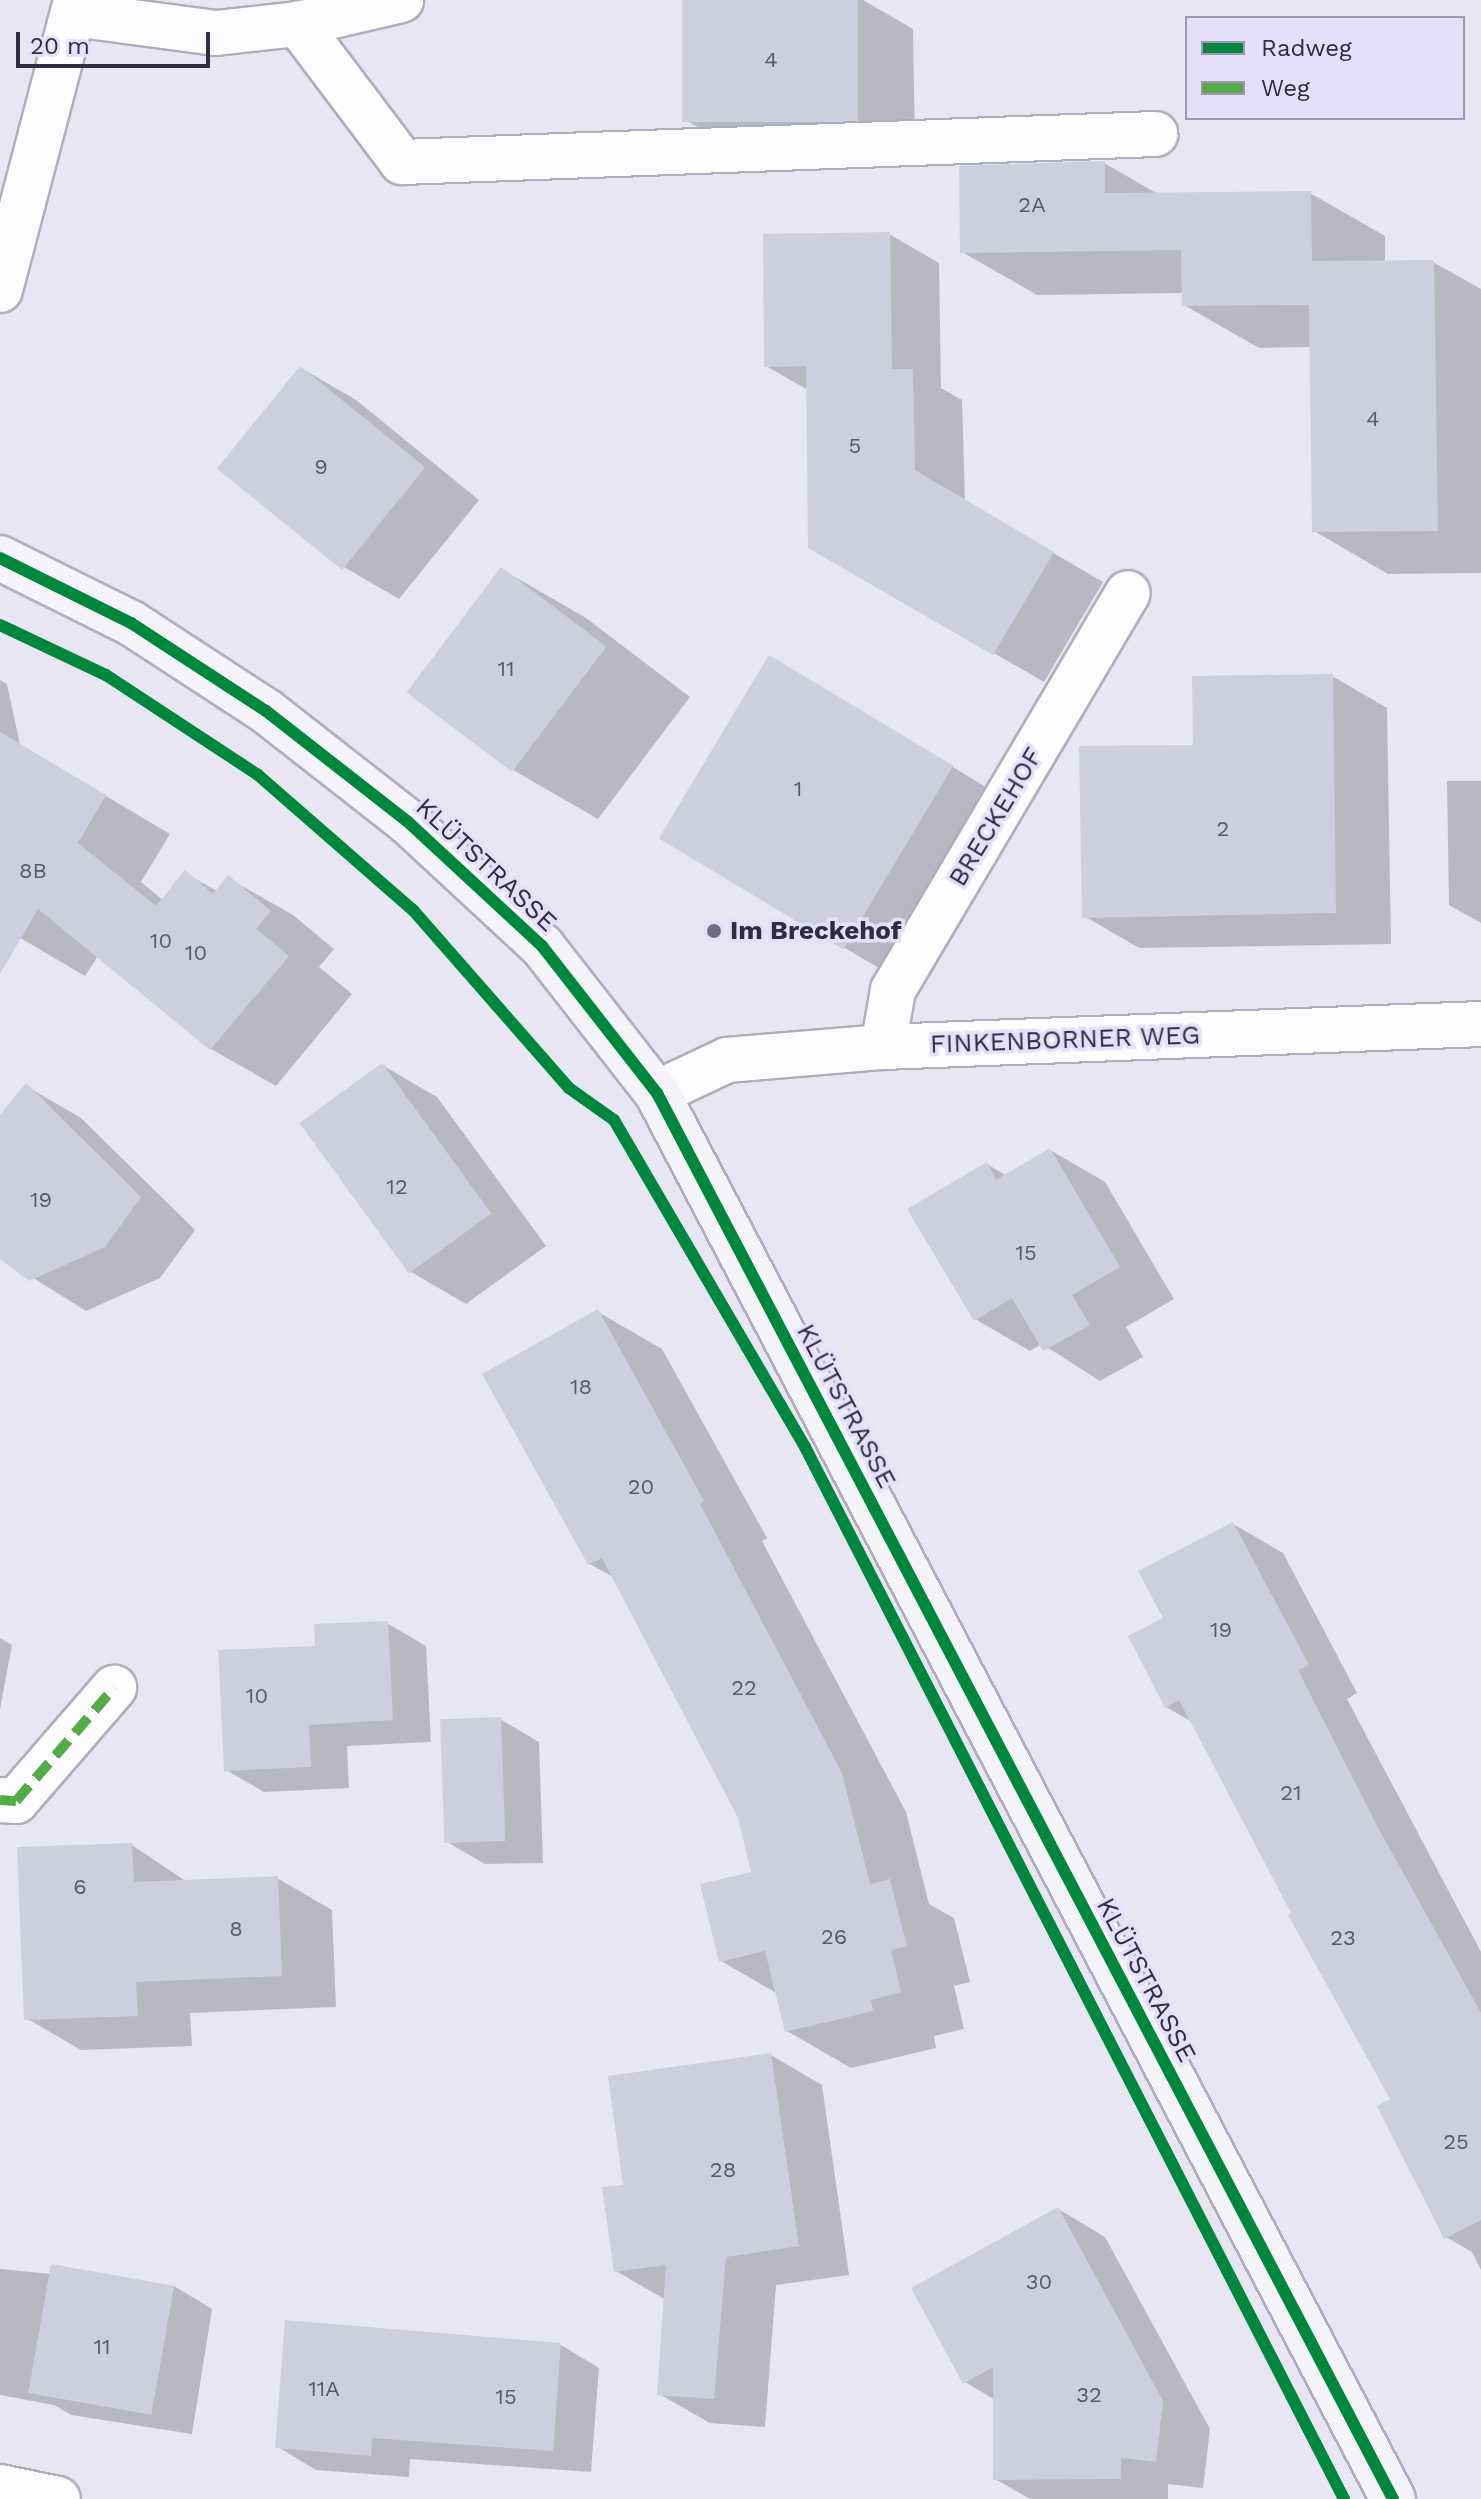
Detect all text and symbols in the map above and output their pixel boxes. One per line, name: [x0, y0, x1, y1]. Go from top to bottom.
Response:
scale bar: [20, 16, 214, 66]
legend: [1185, 16, 1465, 120]
text: 20 m: [30, 32, 90, 60]
text: Radweg: [1261, 34, 1352, 62]
house number: 4: [764, 47, 778, 73]
text: Weg: [1261, 74, 1310, 102]
house number: 2A: [1018, 192, 1046, 218]
house number: 4: [1366, 406, 1380, 432]
house number: 5: [849, 433, 861, 459]
house number: 9: [314, 454, 328, 480]
house number: 11: [497, 656, 515, 682]
street label: BRECKEHOF: [942, 742, 1050, 892]
house number: 1: [794, 776, 802, 802]
street label: KLÜTSTRASSE: [409, 792, 563, 938]
house number: 2: [1217, 816, 1229, 842]
house number: 8B: [19, 858, 47, 884]
place label: Im Breckehof: [730, 915, 902, 947]
marker: Im Breckehof: [705, 922, 723, 940]
house number: 10: [150, 928, 172, 954]
house number: 10: [185, 940, 207, 966]
street label: FINKENBORNER WEG: [929, 1020, 1201, 1060]
house number: 12: [386, 1174, 408, 1200]
house number: 19: [30, 1187, 52, 1213]
house number: 15: [1015, 1240, 1037, 1266]
street label: KLÜTSTRASSE: [790, 1319, 902, 1493]
house number: 18: [570, 1374, 592, 1400]
house number: 20: [628, 1474, 654, 1500]
house number: 19: [1210, 1617, 1232, 1643]
house number: 22: [731, 1675, 757, 1701]
house number: 10: [246, 1683, 268, 1709]
house number: 21: [1280, 1780, 1302, 1806]
house number: 6: [73, 1874, 87, 1900]
street label: KLÜTSTRASSE: [1090, 1893, 1202, 2067]
house number: 8: [229, 1916, 243, 1942]
house number: 26: [821, 1924, 847, 1950]
house number: 23: [1330, 1925, 1356, 1951]
house number: 25: [1443, 2129, 1469, 2155]
house number: 28: [710, 2157, 736, 2183]
house number: 30: [1026, 2269, 1052, 2295]
house number: 11: [93, 2334, 111, 2360]
house number: 11A: [308, 2376, 340, 2402]
house number: 32: [1076, 2382, 1102, 2408]
house number: 15: [495, 2384, 517, 2410]

